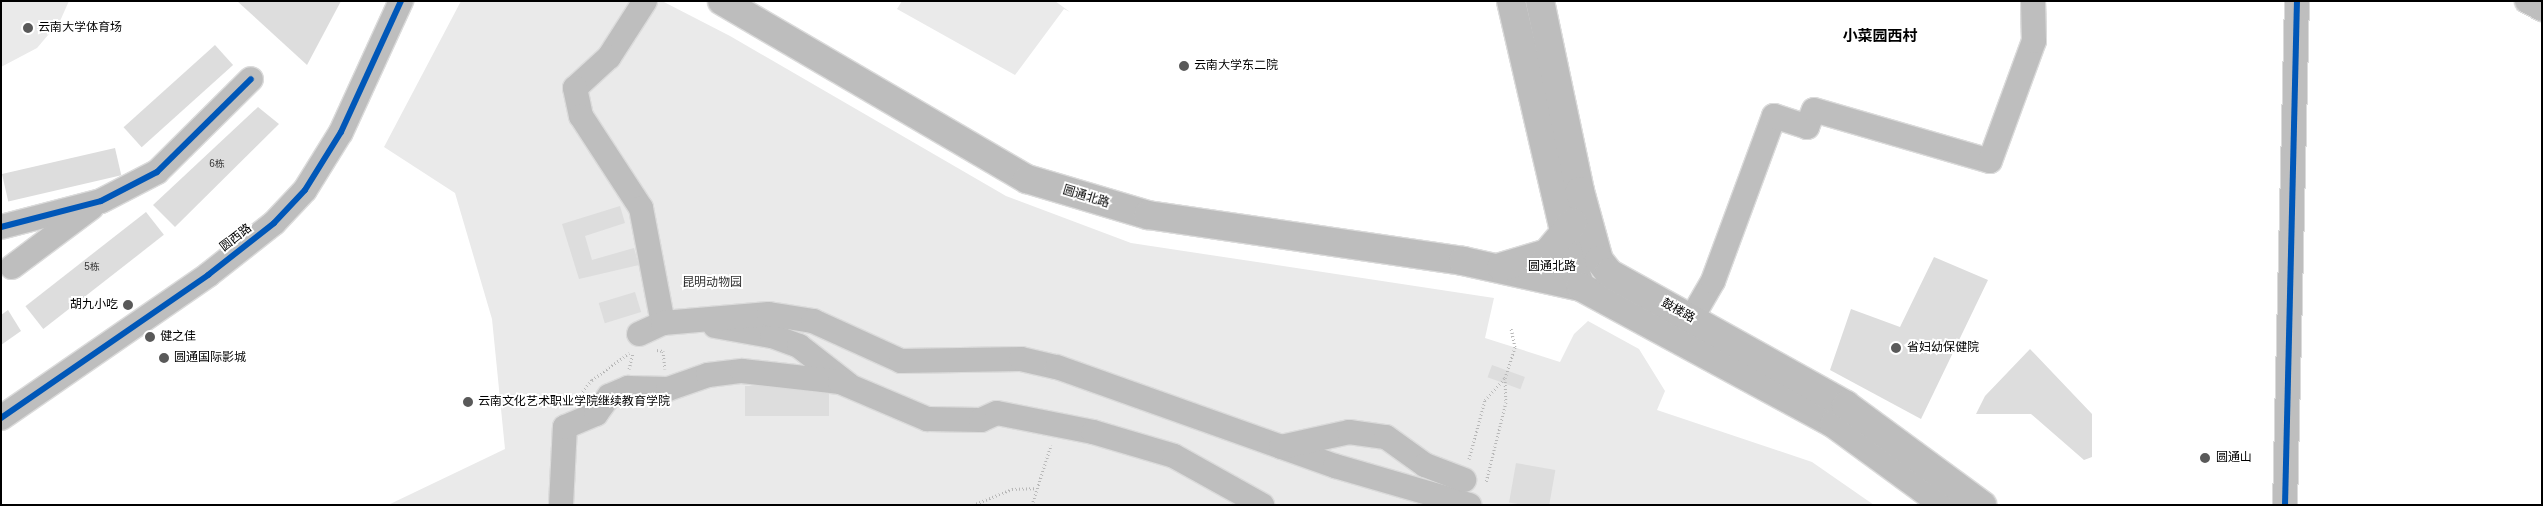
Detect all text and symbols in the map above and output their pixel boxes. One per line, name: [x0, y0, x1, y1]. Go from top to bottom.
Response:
place label: 云南大学体育场: [38, 21, 122, 35]
marker: 云南大学体育场: [22, 22, 34, 34]
district label: 小菜园西村: [1843, 27, 1917, 45]
place label: 云南大学东二院: [1194, 59, 1278, 73]
marker: 云南大学东二院: [1178, 60, 1190, 72]
house number: 6栋: [209, 158, 225, 170]
street label: 圆通北路: [1061, 183, 1111, 211]
street label: 圆西路: [217, 221, 255, 255]
street label: 圆通北路: [1528, 260, 1576, 274]
house number: 5栋: [84, 261, 100, 273]
park label: 昆明动物园: [682, 276, 742, 290]
street label: 鼓楼路: [1659, 296, 1697, 326]
place label: 胡九小吃: [70, 298, 118, 312]
marker: 胡九小吃: [122, 299, 134, 311]
place label: 健之佳: [160, 330, 196, 344]
marker: 健之佳: [144, 331, 156, 343]
marker: 省妇幼保健院: [1889, 341, 1903, 355]
place label: 省妇幼保健院: [1907, 341, 1979, 355]
place label: 圆通国际影城: [174, 351, 246, 365]
marker: 圆通国际影城: [158, 352, 170, 364]
place label: 云南文化艺术职业学院继续教育学院: [478, 395, 670, 409]
marker: 云南文化艺术职业学院继续教育学院: [462, 396, 474, 408]
marker: 圆通山: [2198, 451, 2212, 465]
place label: 圆通山: [2216, 451, 2252, 465]

